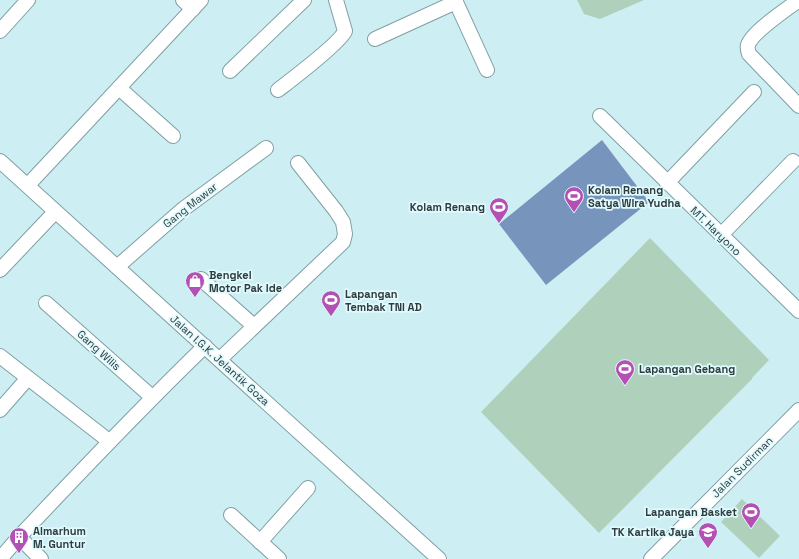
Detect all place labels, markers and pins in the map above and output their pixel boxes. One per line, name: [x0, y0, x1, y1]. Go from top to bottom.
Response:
place label: Kolam Renang Satya Wira Yudha: [588, 183, 681, 210]
sports icon: Kolam Renang Satya Wira Yudha: [563, 185, 585, 213]
sports icon: Kolam Renang: [488, 196, 510, 224]
place label: Kolam Renang: [410, 200, 485, 214]
place label: Bengkel Motor Pak Ide: [209, 268, 282, 295]
shop icon: Bengkel Motor Pak Ide: [184, 270, 206, 298]
place label: Lapangan Tembak TNI AD: [345, 287, 422, 314]
sports icon: Lapangan Tembak TNI AD: [320, 289, 342, 317]
sports icon: Lapangan Gebang: [614, 358, 636, 386]
place label: Lapangan Gebang: [639, 362, 735, 376]
sports icon: Lapangan Basket: [740, 501, 762, 529]
place label: Lapangan Basket: [645, 505, 737, 519]
school or university icon: TK Kartika Jaya: [697, 521, 719, 549]
place label: Almarhum M. Guntur: [33, 524, 86, 551]
place label: TK Kartika Jaya: [611, 525, 695, 539]
building icon: Almarhum M. Guntur: [8, 526, 30, 554]

